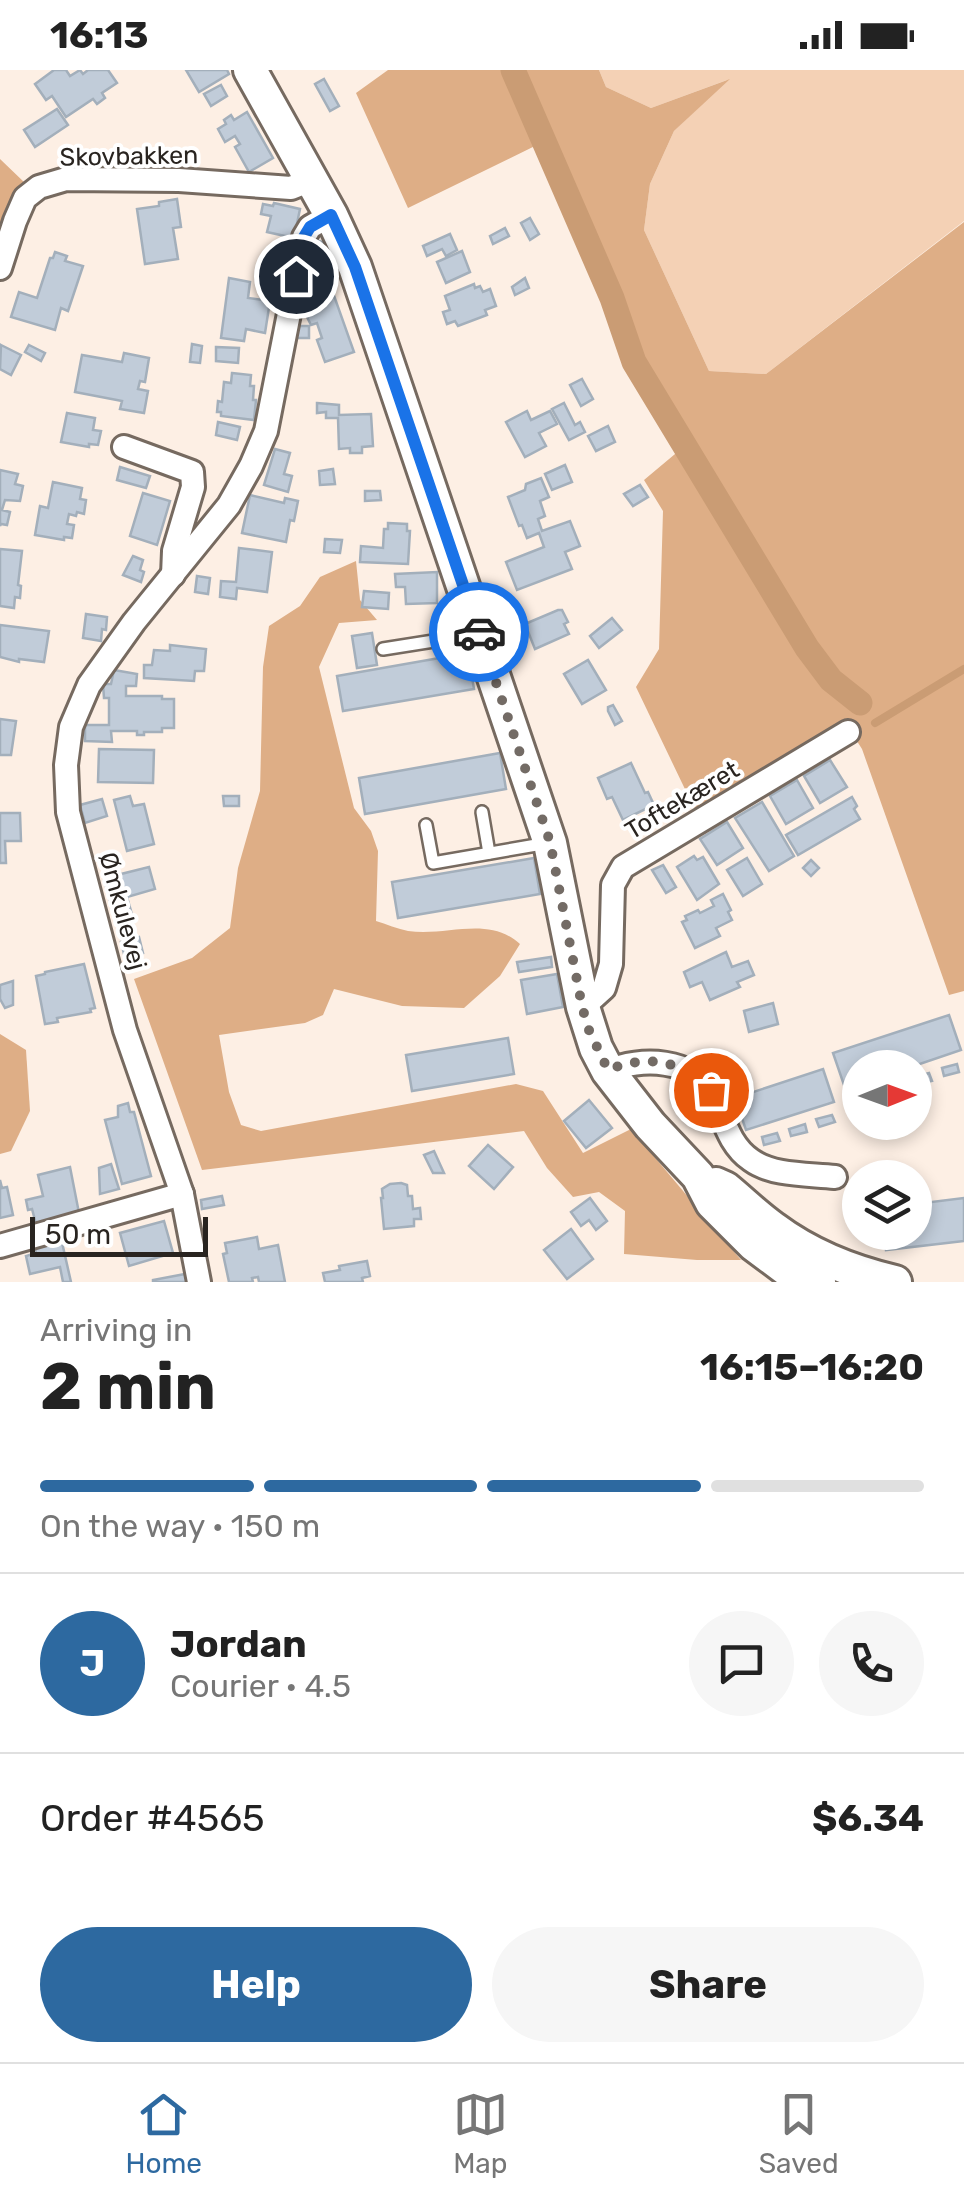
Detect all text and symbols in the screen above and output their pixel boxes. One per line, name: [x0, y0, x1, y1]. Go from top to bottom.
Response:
text: 16:13: [50, 12, 149, 58]
street label: Skovbakken: [59, 140, 199, 172]
pin: [254, 234, 339, 319]
icon: home: [269, 249, 324, 304]
courier: [429, 582, 529, 682]
icon: car: [452, 605, 507, 660]
street label: Toftekæret: [620, 755, 744, 845]
street label: Ømkulevej: [93, 849, 153, 973]
pin: [669, 1048, 754, 1133]
north arrow: [842, 1050, 932, 1140]
map controls: [842, 1050, 932, 1250]
icon: bag: [684, 1063, 739, 1118]
button: layers: [842, 1160, 932, 1250]
scale bar: [30, 1212, 208, 1256]
text: 50 m: [45, 1218, 111, 1251]
text: Arriving in: [40, 1311, 192, 1349]
text: 16:15–16:20: [700, 1344, 924, 1390]
text: 2 min: [40, 1348, 216, 1425]
text: On the way · 150 m: [40, 1507, 320, 1545]
button: chat: [689, 1611, 794, 1716]
button: phone: [819, 1611, 924, 1716]
text: Jordan: [170, 1621, 307, 1667]
text: J: [80, 1640, 105, 1686]
text: Courier · 4.5: [170, 1667, 351, 1705]
text: Order #4565: [40, 1795, 265, 1841]
text: $6.34: [812, 1795, 924, 1841]
button: Help: [40, 1927, 472, 2042]
button: Share: [492, 1927, 924, 2042]
tab: Home: [125, 2087, 202, 2180]
tab: Map: [453, 2087, 508, 2180]
tab: Saved: [759, 2087, 839, 2180]

